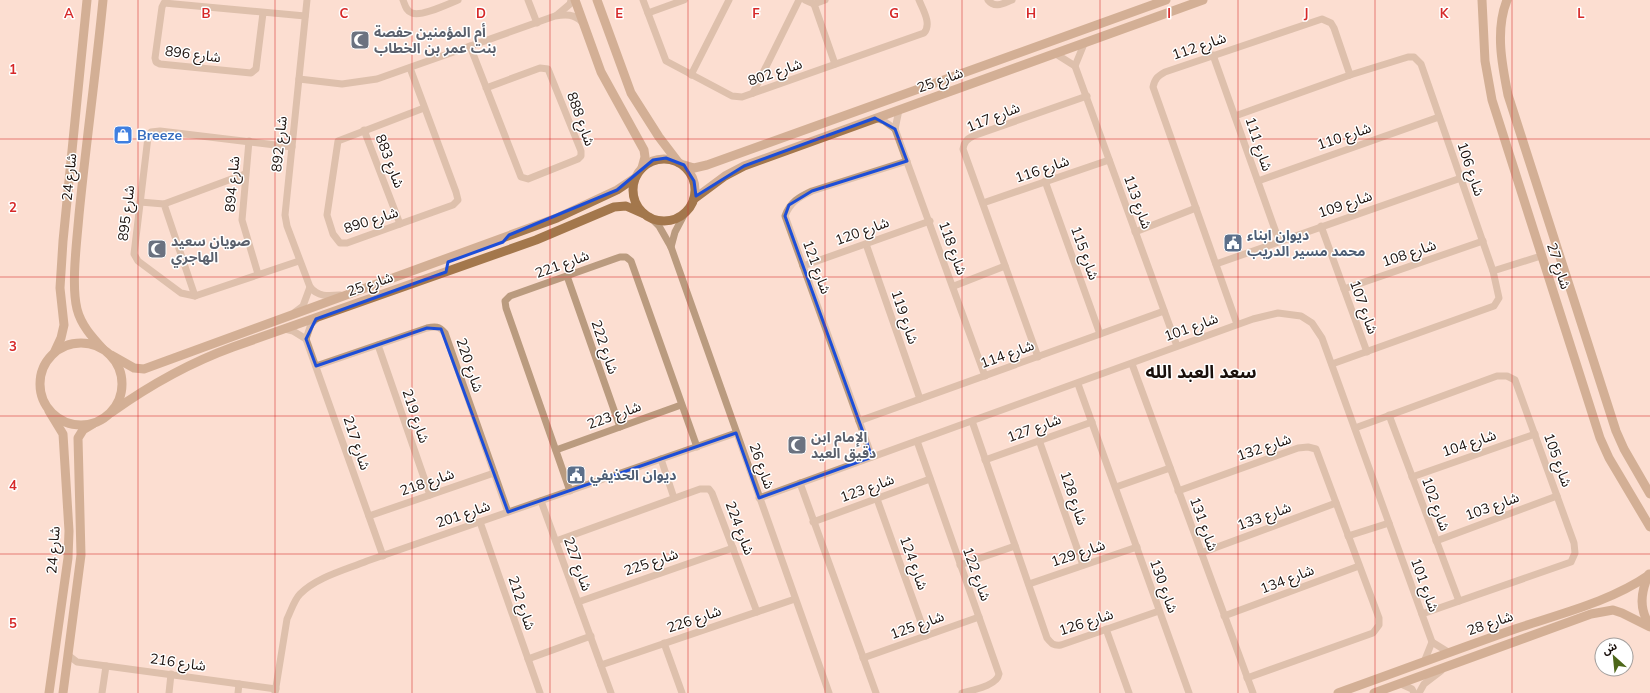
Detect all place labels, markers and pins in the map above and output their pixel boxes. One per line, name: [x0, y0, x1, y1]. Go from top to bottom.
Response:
place label: أم المؤمنين حفصة بنت عمر بن الخطاب: [374, 23, 496, 57]
mosque icon: أم المؤمنين حفصة بنت عمر بن الخطاب: [349, 29, 371, 51]
shop icon: Breeze: [112, 124, 134, 146]
place label: Breeze: [137, 126, 183, 144]
place label: ديوان ابناء محمد مسير الدريب: [1247, 226, 1365, 260]
place label: صويان سعيد الهاجري: [171, 232, 251, 268]
public building icon: ديوان ابناء محمد مسير الدريب: [1222, 232, 1244, 254]
mosque icon: صويان سعيد الهاجري: [146, 238, 168, 260]
place label: الإمام ابن دقيق العيد: [811, 428, 876, 462]
mosque icon: الإمام ابن دقيق العيد: [786, 434, 808, 456]
public building icon: ديوان الحذيفي: [565, 464, 587, 486]
place label: ديوان الحذيفي: [590, 466, 676, 486]

